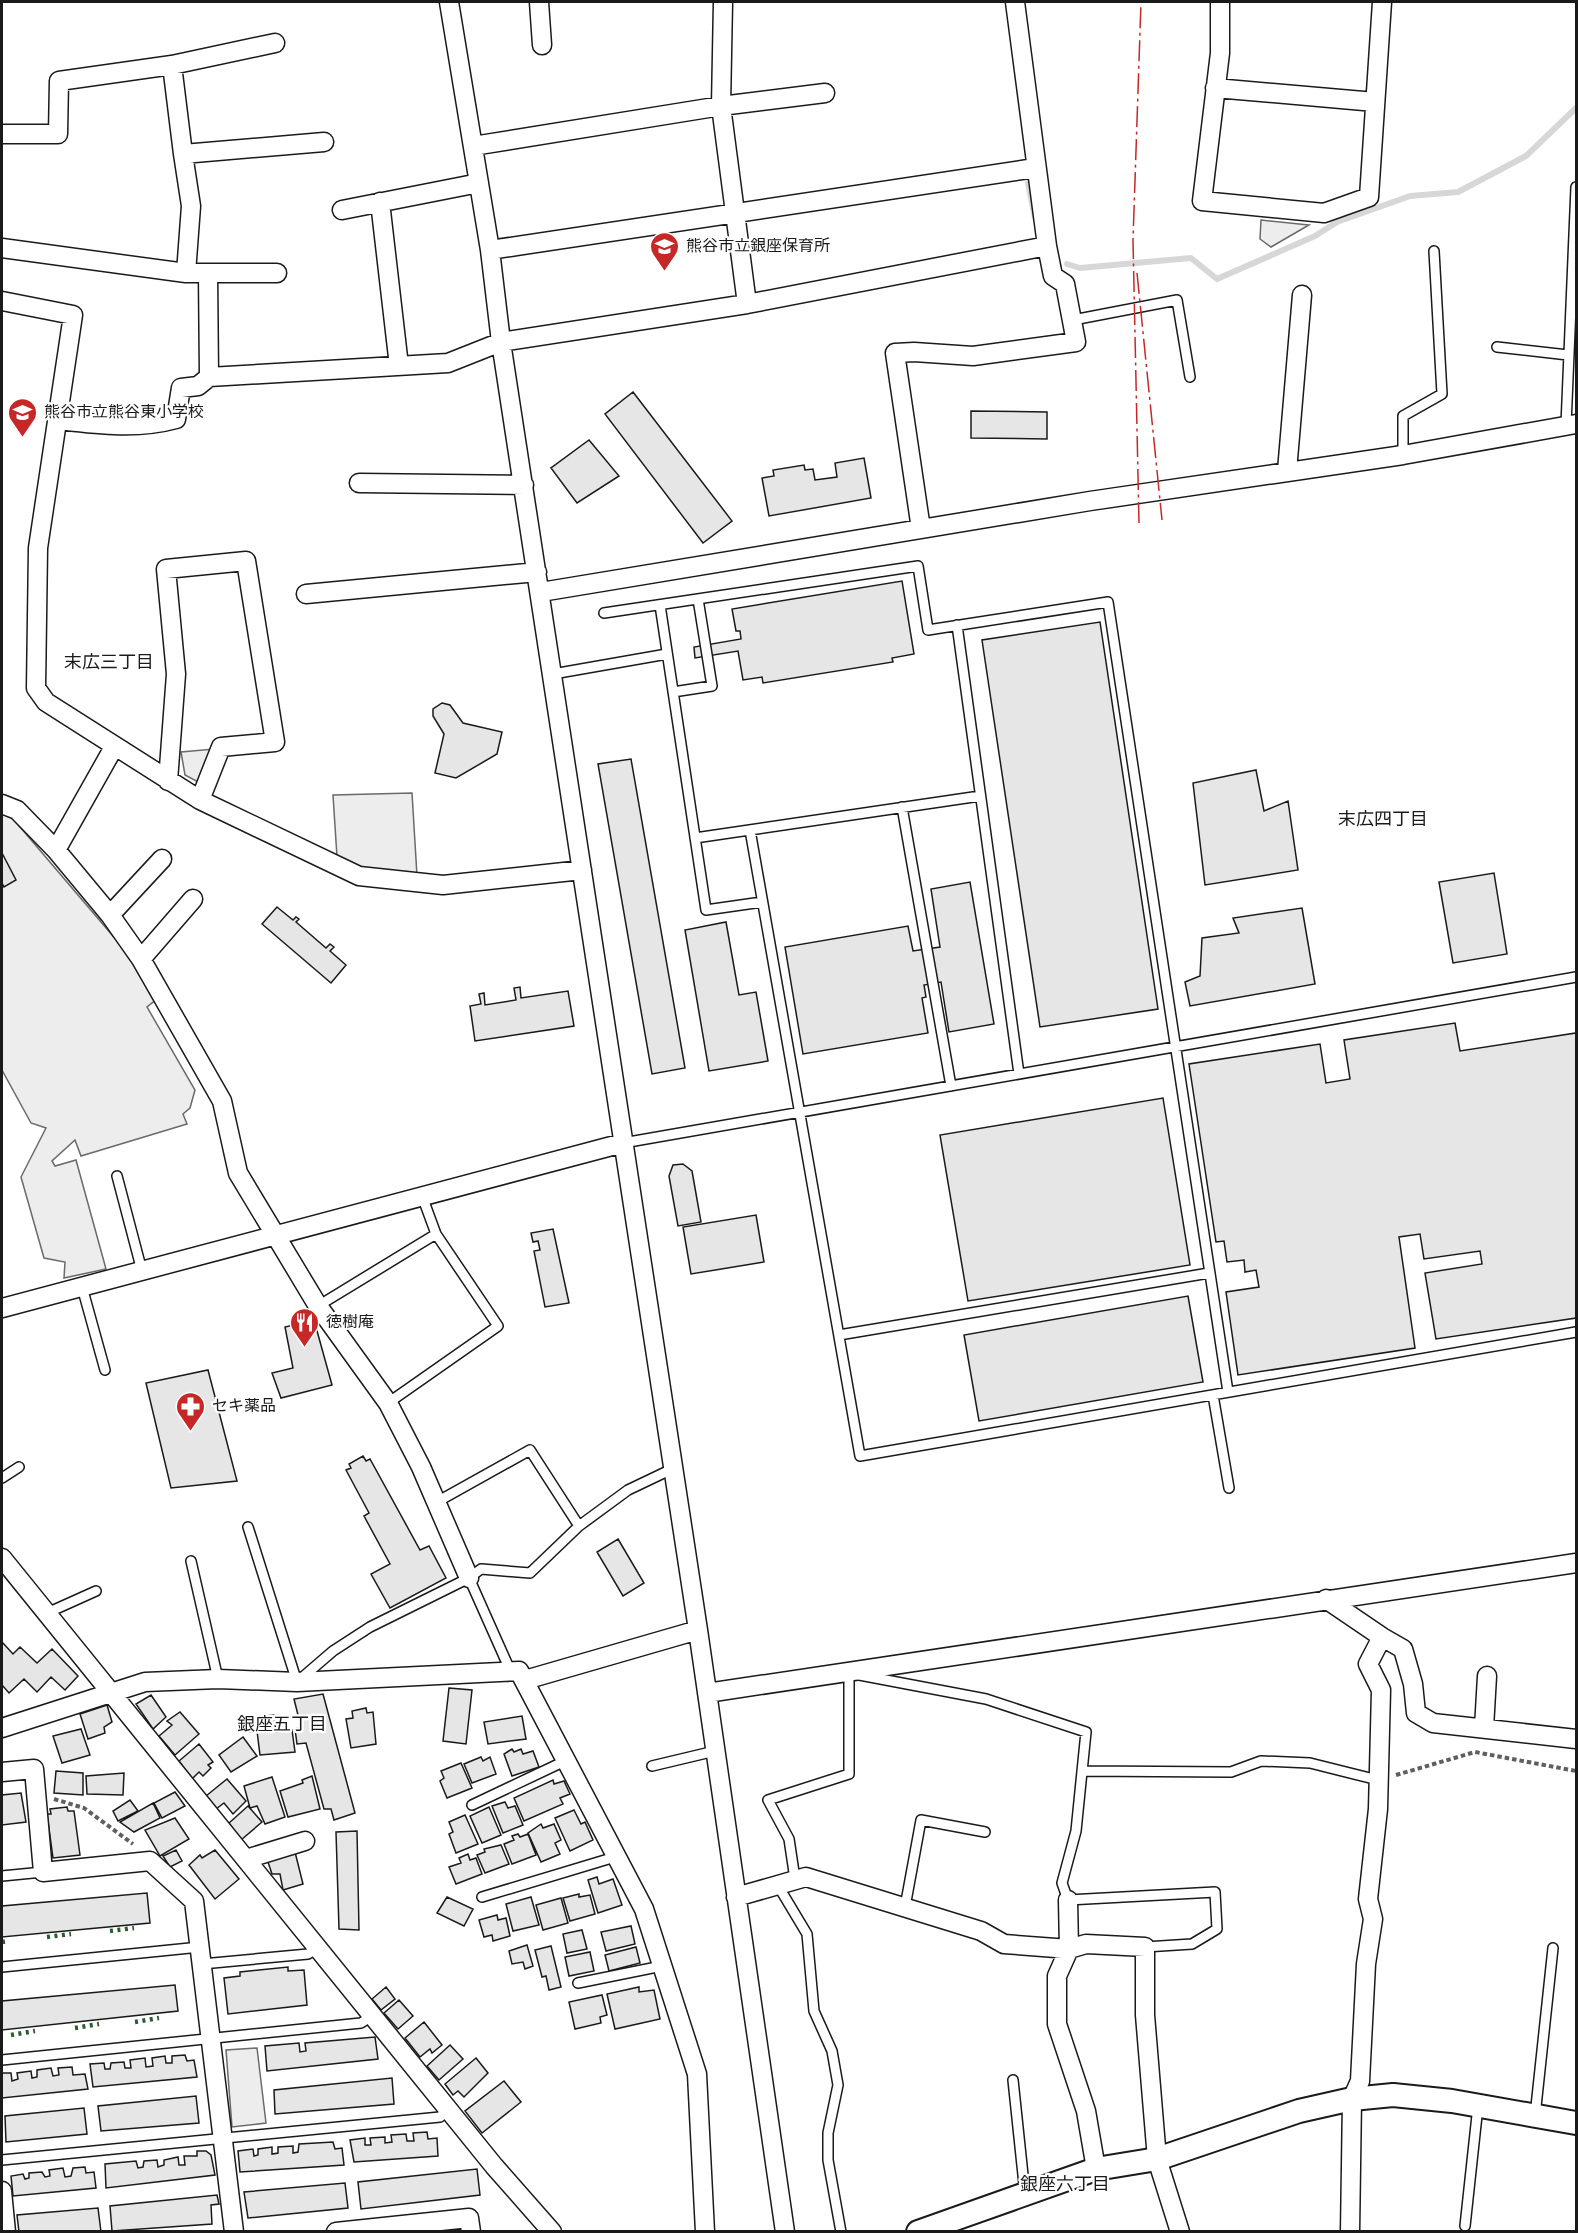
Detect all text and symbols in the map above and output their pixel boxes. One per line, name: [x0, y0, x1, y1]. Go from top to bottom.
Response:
school or university icon: 熊谷市立銀座保育所: [649, 230, 681, 272]
place label: 熊谷市立銀座保育所: [686, 236, 830, 256]
school or university icon: 熊谷市立熊谷東小学校: [7, 396, 39, 438]
place label: 熊谷市立熊谷東小学校: [44, 402, 204, 422]
district label: 末広三丁目: [64, 651, 154, 673]
district label: 末広四丁目: [1338, 808, 1428, 830]
restaurant icon: 徳樹庵: [289, 1306, 321, 1348]
place label: 徳樹庵: [326, 1312, 374, 1332]
pharmacy icon: セキ薬品: [175, 1390, 207, 1432]
place label: セキ薬品: [212, 1396, 276, 1416]
district label: 銀座五丁目: [237, 1713, 327, 1735]
district label: 銀座六丁目: [1020, 2173, 1110, 2195]

